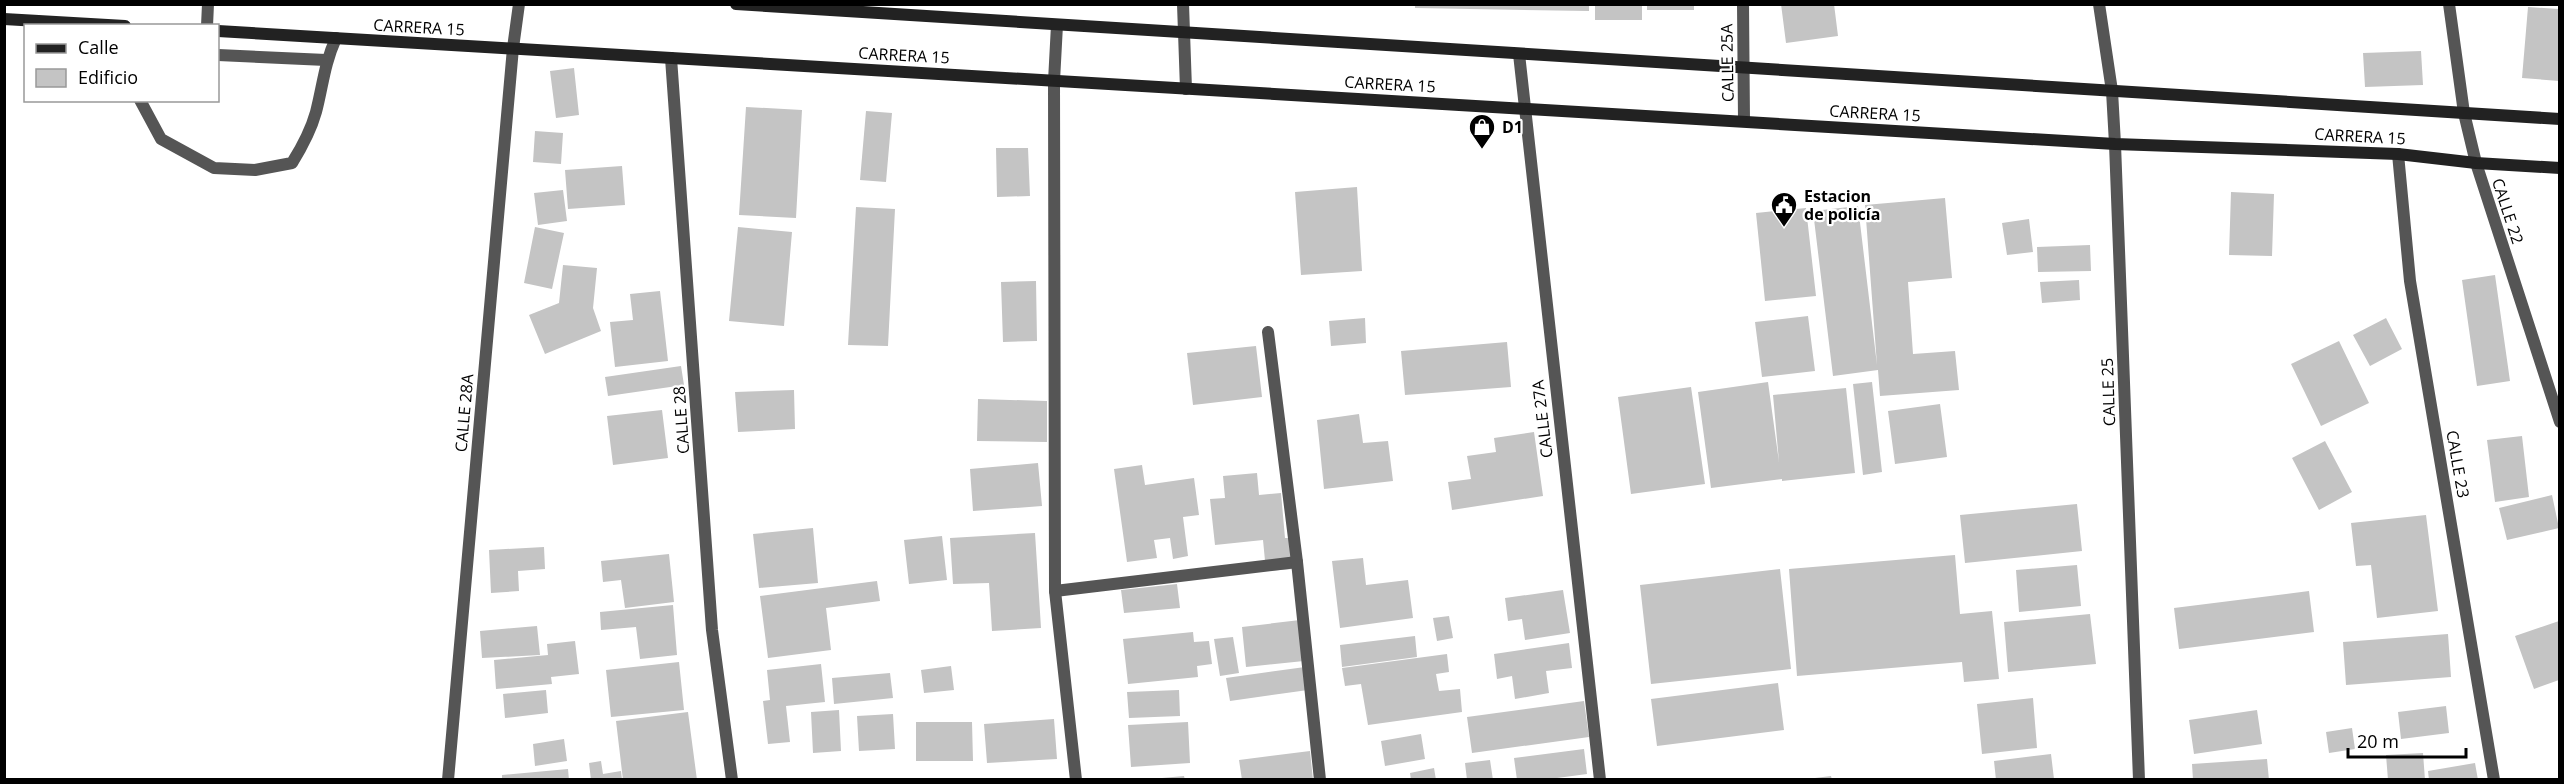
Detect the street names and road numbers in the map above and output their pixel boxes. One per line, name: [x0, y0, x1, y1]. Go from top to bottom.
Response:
street label: CARRERA 15: [373, 14, 465, 40]
street label: CALLE 25A: [1715, 23, 1739, 102]
street label: CARRERA 15: [858, 42, 950, 68]
street label: CARRERA 15: [1344, 71, 1436, 97]
street label: CARRERA 15: [1829, 100, 1921, 126]
street label: CARRERA 15: [2314, 123, 2406, 149]
street label: CALLE 22: [2487, 175, 2529, 247]
street label: CALLE 25: [2096, 358, 2120, 426]
street label: CALLE 28A: [450, 372, 478, 453]
street label: CALLE 27A: [1526, 378, 1558, 459]
street label: CALLE 28: [668, 385, 694, 455]
street label: CALLE 23: [2441, 428, 2475, 500]

